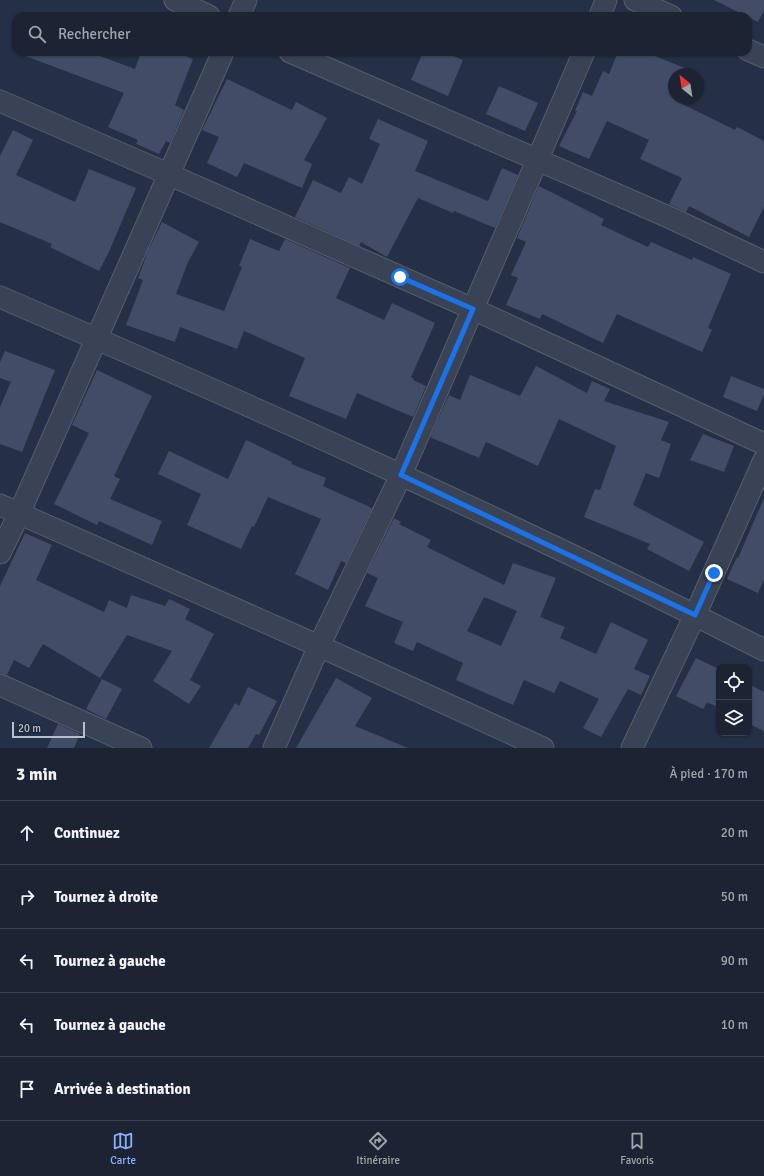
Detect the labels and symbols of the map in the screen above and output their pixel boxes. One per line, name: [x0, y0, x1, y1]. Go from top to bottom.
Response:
north arrow: [668, 68, 704, 104]
route start: [391, 268, 409, 286]
route end: [705, 564, 723, 582]
scale bar: [12, 720, 85, 739]

